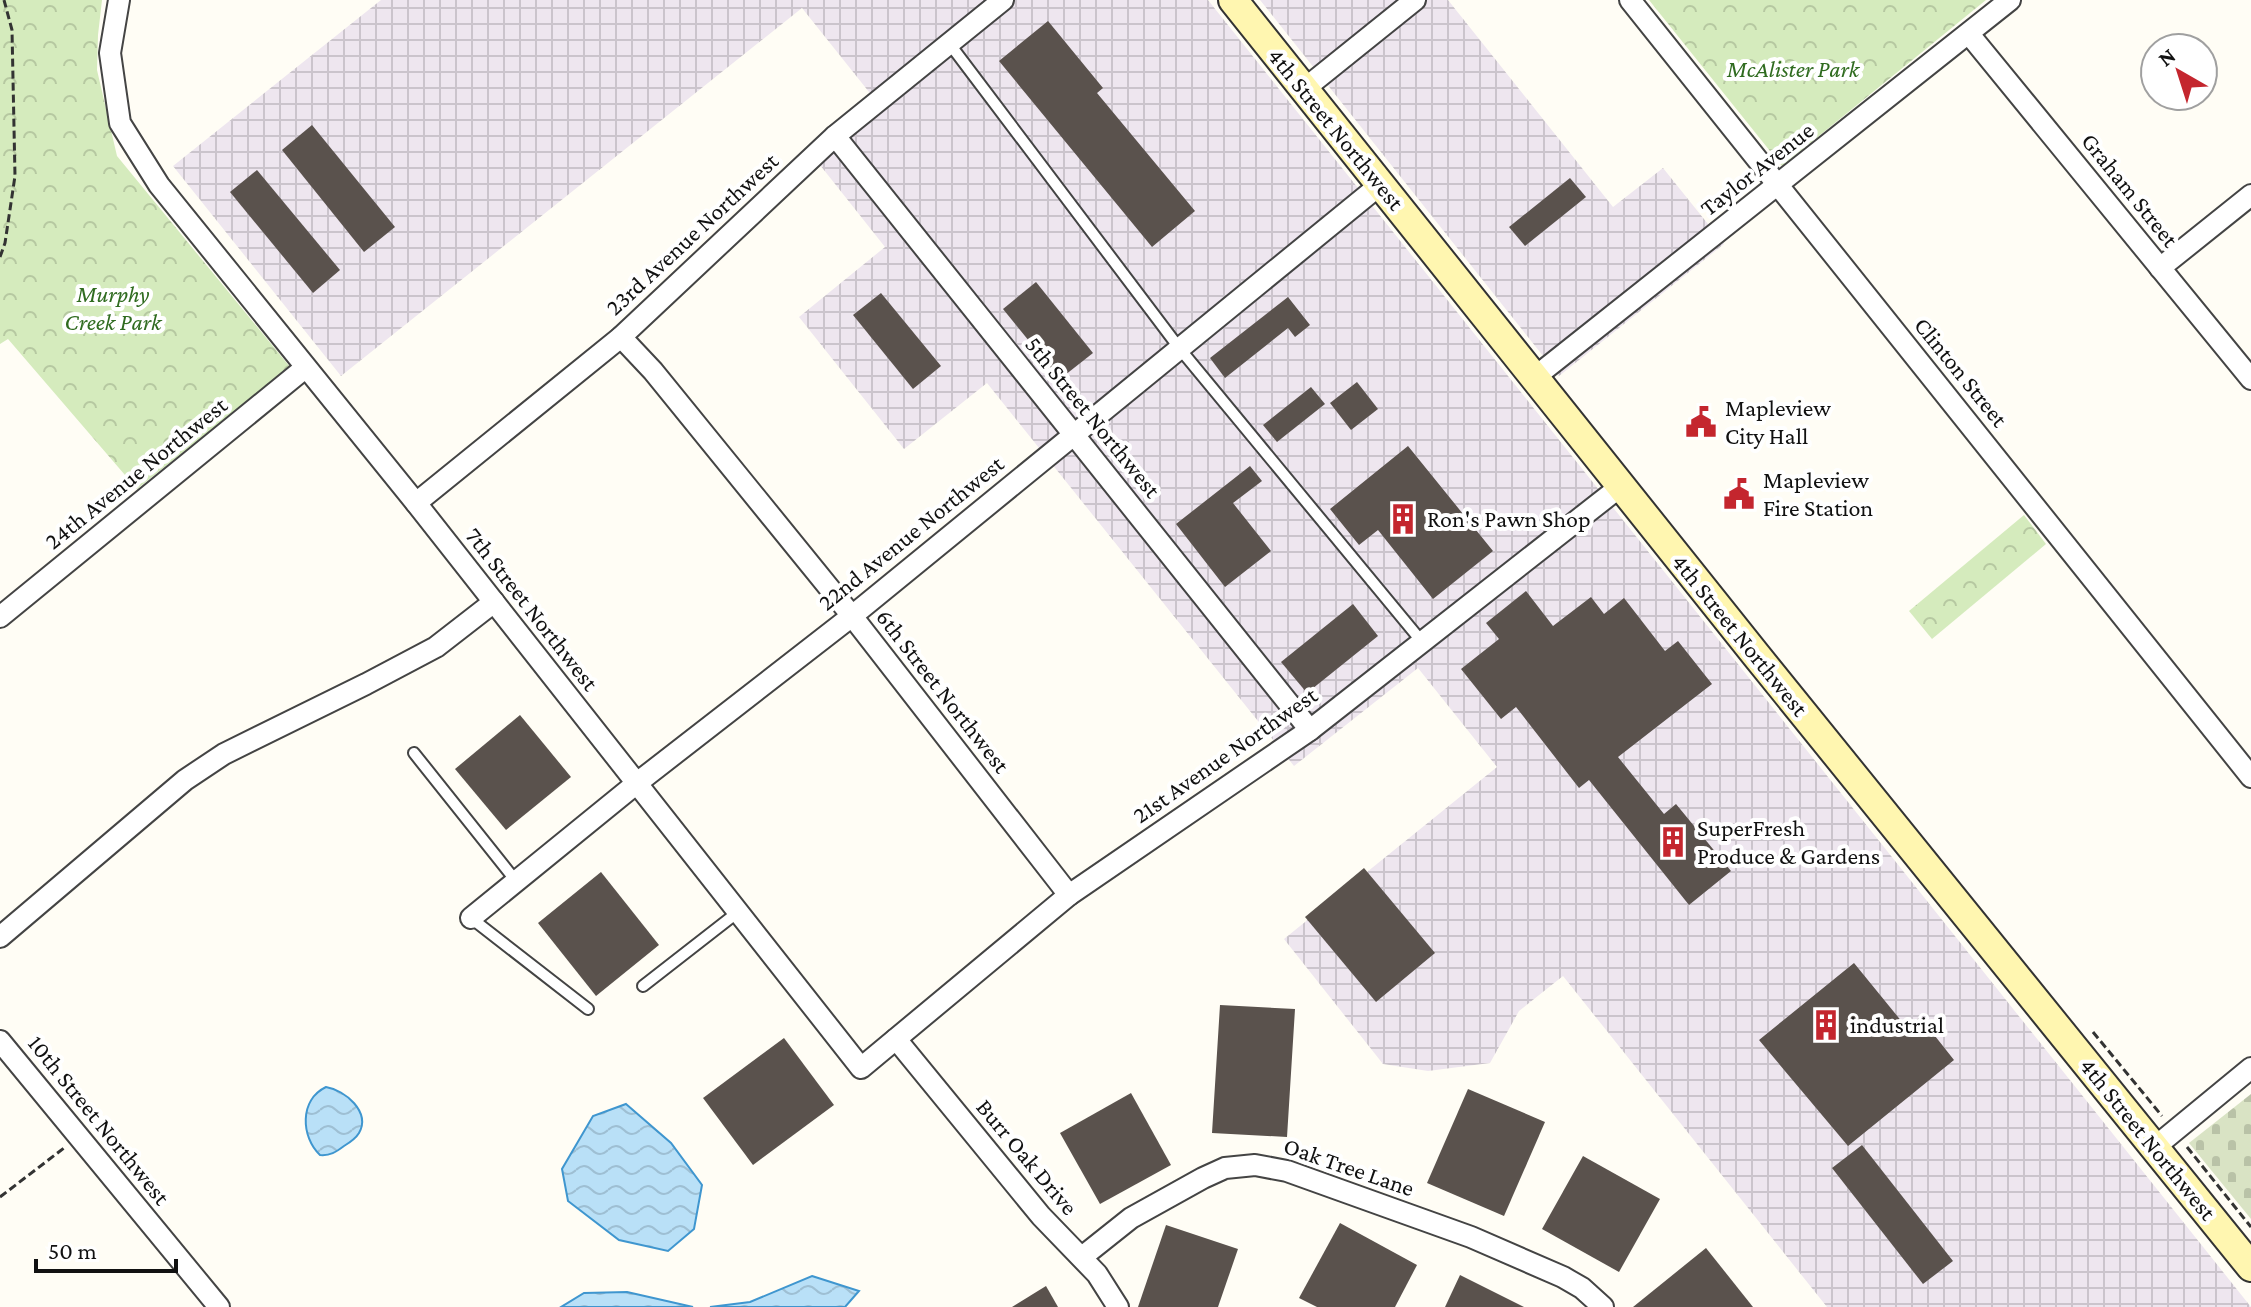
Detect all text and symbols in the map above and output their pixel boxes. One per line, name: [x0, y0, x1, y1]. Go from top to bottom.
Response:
north arrow: [2139, 32, 2219, 112]
street label: 4th Street Northwest: [1263, 42, 1411, 216]
text: N: [2153, 42, 2180, 71]
park label: McAlister Park: [1726, 55, 1861, 82]
street label: Taylor Avenue: [1695, 116, 1819, 221]
street label: Graham Street: [2076, 127, 2185, 253]
street label: 23rd Avenue Northwest: [600, 146, 784, 320]
park label: Murphy Creek Park: [65, 280, 163, 335]
street label: Clinton Street: [1909, 312, 2014, 433]
street label: 5th Street Northwest: [1020, 331, 1167, 504]
street label: 24th Avenue Northwest: [39, 390, 233, 554]
place label: Mapleview City Hall: [1725, 394, 1831, 449]
public building icon: Mapleview City Hall: [1684, 405, 1718, 439]
street label: 22nd Avenue Northwest: [813, 449, 1009, 616]
place label: Mapleview Fire Station: [1763, 466, 1873, 521]
public building icon: Mapleview Fire Station: [1722, 477, 1756, 511]
building icon: Ron's Pawn Shop: [1386, 502, 1420, 536]
place label: Ron's Pawn Shop: [1427, 505, 1591, 532]
street label: 7th Street Northwest: [460, 522, 605, 696]
street label: 4th Street Northwest: [1667, 548, 1815, 722]
street label: 6th Street Northwest: [871, 603, 1016, 779]
street label: 21st Avenue Northwest: [1127, 680, 1323, 828]
place label: SuperFresh Produce & Gardens: [1697, 814, 1880, 869]
building icon: SuperFresh Produce & Gardens: [1656, 825, 1690, 859]
building icon: industrial: [1809, 1008, 1843, 1042]
place label: industrial: [1850, 1011, 1944, 1038]
street label: 10th Street Northwest: [23, 1030, 177, 1211]
street label: 4th Street Northwest: [2075, 1052, 2223, 1226]
street label: Burr Oak Drive: [971, 1093, 1084, 1220]
street label: Oak Tree Lane: [1280, 1132, 1418, 1201]
scale bar: [36, 1223, 176, 1273]
text: 50 m: [48, 1237, 97, 1264]

